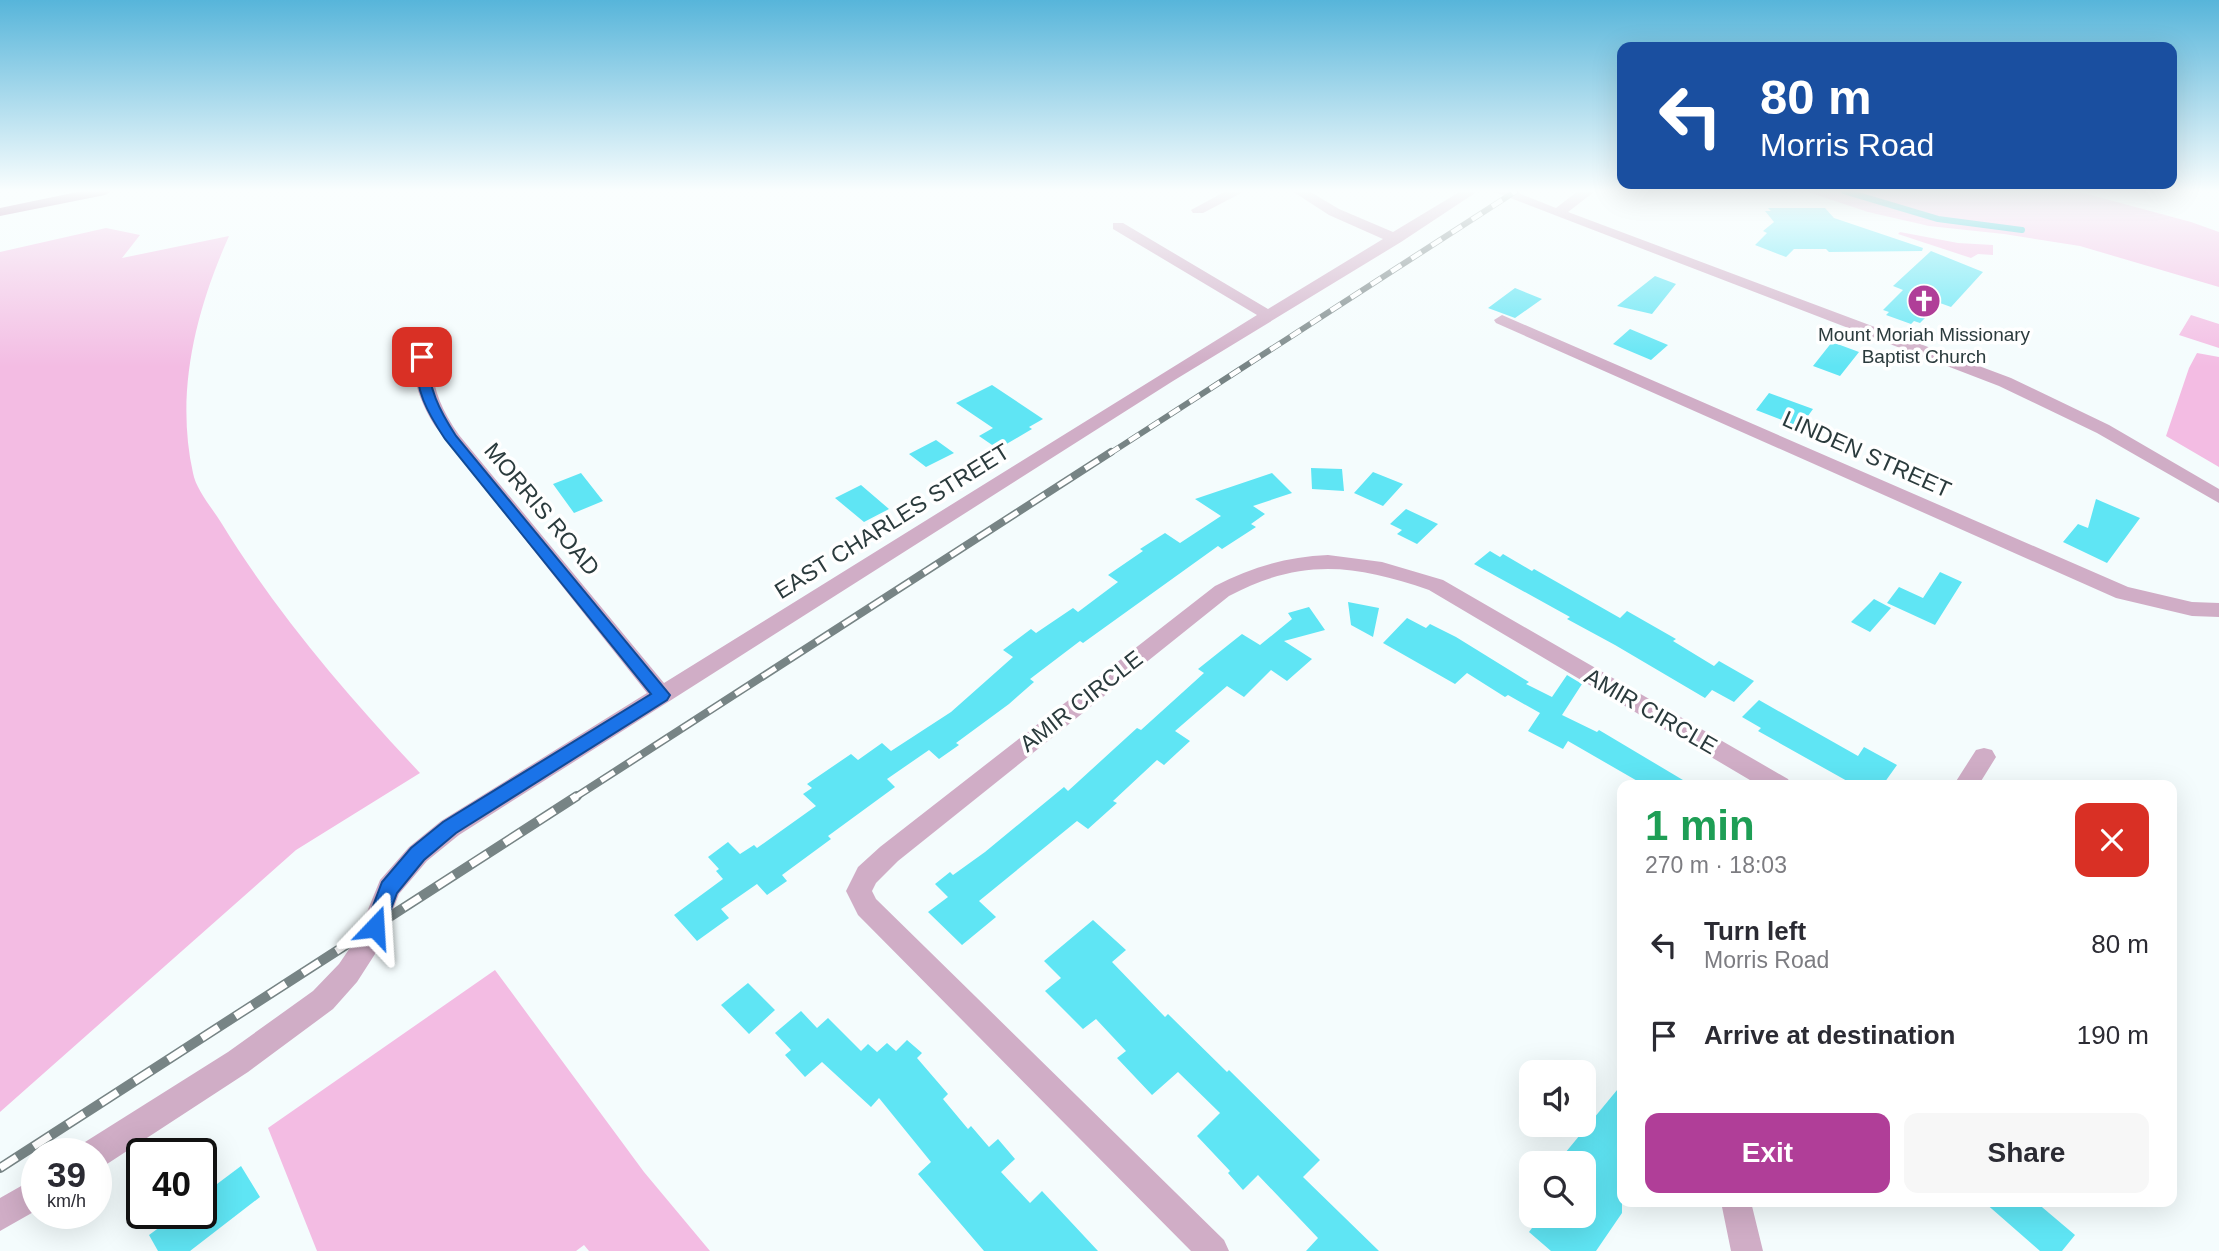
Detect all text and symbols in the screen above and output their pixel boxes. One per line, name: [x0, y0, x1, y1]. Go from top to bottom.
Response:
icon: left: [1645, 70, 1736, 161]
text: 80 m: [1760, 70, 1872, 124]
text: Morris Road: [1760, 127, 1934, 163]
church icon: Mount Moriah Missionary Baptist Church: [1905, 282, 1943, 320]
place label: Mount Moriah Missionary Baptist Church: [1818, 324, 2031, 367]
pin: [392, 327, 452, 387]
icon: arrive: [403, 338, 441, 376]
street label: LINDEN STREET: [1779, 405, 1955, 503]
street label: MORRIS ROAD: [479, 438, 605, 580]
street label: EAST CHARLES STREET: [770, 438, 1014, 604]
street label: AMIR CIRCLE: [1015, 645, 1147, 757]
street label: AMIR CIRCLE: [1580, 663, 1722, 759]
text: 1 min: [1645, 802, 1755, 849]
button: close: [2075, 803, 2149, 877]
text: 270 m · 18:03: [1645, 852, 1787, 878]
position arrow: [338, 890, 412, 964]
text: Turn left: [1704, 916, 1806, 946]
icon: left: [1645, 926, 1683, 964]
text: 80 m: [2091, 929, 2149, 959]
text: Morris Road: [1704, 947, 1829, 973]
icon: arrive: [1645, 1017, 1683, 1055]
text: Arrive at destination: [1704, 1020, 1955, 1050]
text: 190 m: [2077, 1020, 2149, 1050]
map controls: [1519, 1060, 1596, 1228]
button: sound: [1519, 1060, 1596, 1137]
button: Exit: [1645, 1113, 1890, 1193]
button: Share: [1904, 1113, 2149, 1193]
speed limit sign: 40: [126, 1138, 217, 1229]
button: search: [1519, 1151, 1596, 1228]
text: 39: [47, 1155, 86, 1194]
text: km/h: [47, 1191, 86, 1211]

